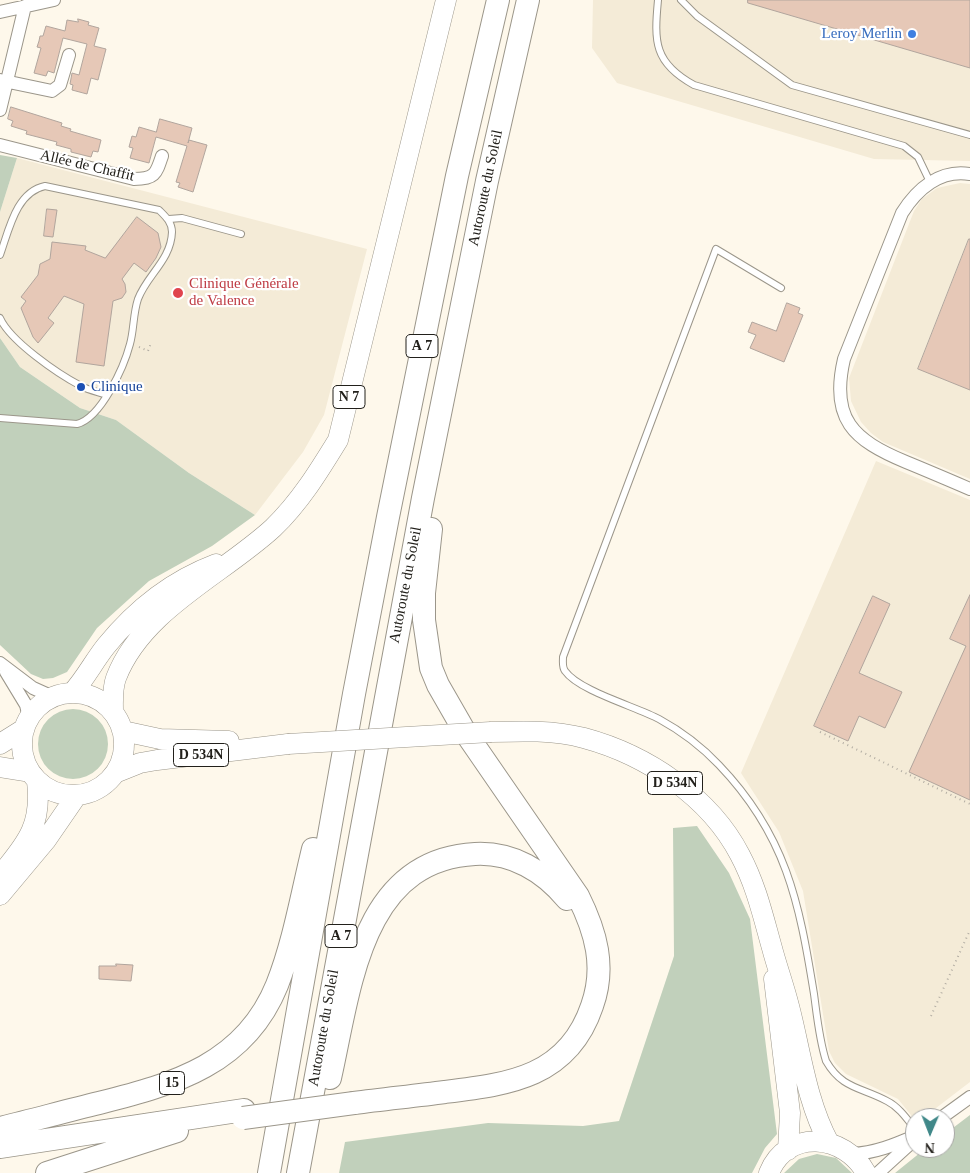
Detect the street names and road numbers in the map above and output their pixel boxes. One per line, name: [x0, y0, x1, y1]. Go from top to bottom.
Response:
street label: Autoroute du Soleil: [465, 128, 507, 248]
street label: Allée de Chaffit: [38, 146, 136, 186]
road number: A 7: [406, 334, 438, 358]
road number: N 7: [333, 386, 365, 408]
street label: Autoroute du Soleil: [386, 525, 426, 645]
road number: D 534N: [174, 744, 228, 766]
road number: D 534N: [648, 771, 702, 794]
road number: A 7: [325, 924, 357, 948]
street label: Autoroute du Soleil: [305, 968, 343, 1088]
road number: 15: [160, 1072, 184, 1094]

